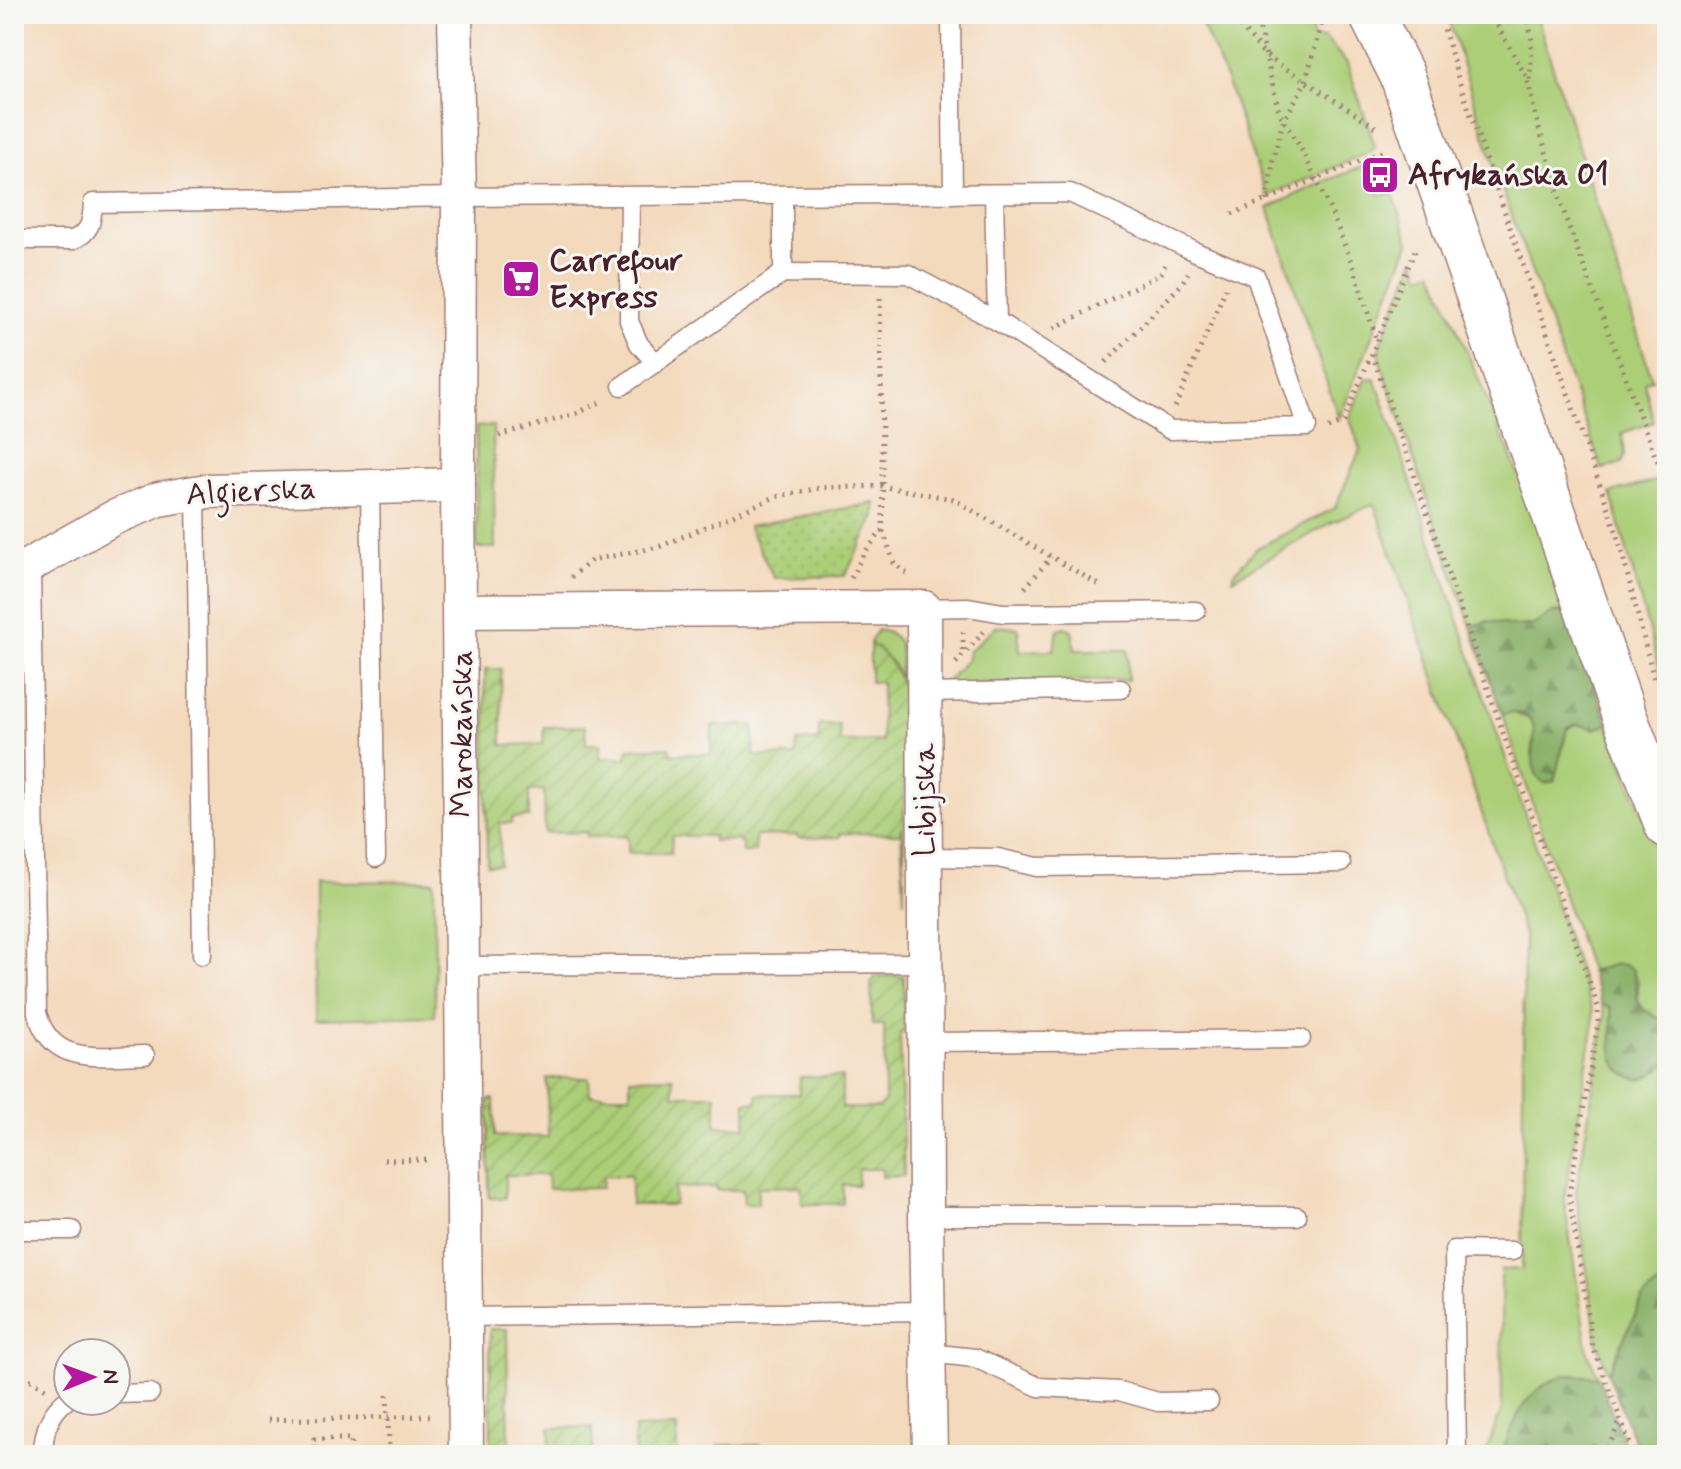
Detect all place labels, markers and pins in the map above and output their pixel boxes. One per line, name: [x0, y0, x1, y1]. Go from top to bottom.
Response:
bus stop icon: Afrykańska 01: [1359, 154, 1401, 196]
place label: Afrykańska 01: [1408, 154, 1609, 196]
place label: Carrefour Express: [549, 240, 684, 319]
supermarket icon: Carrefour Express: [500, 258, 542, 300]

